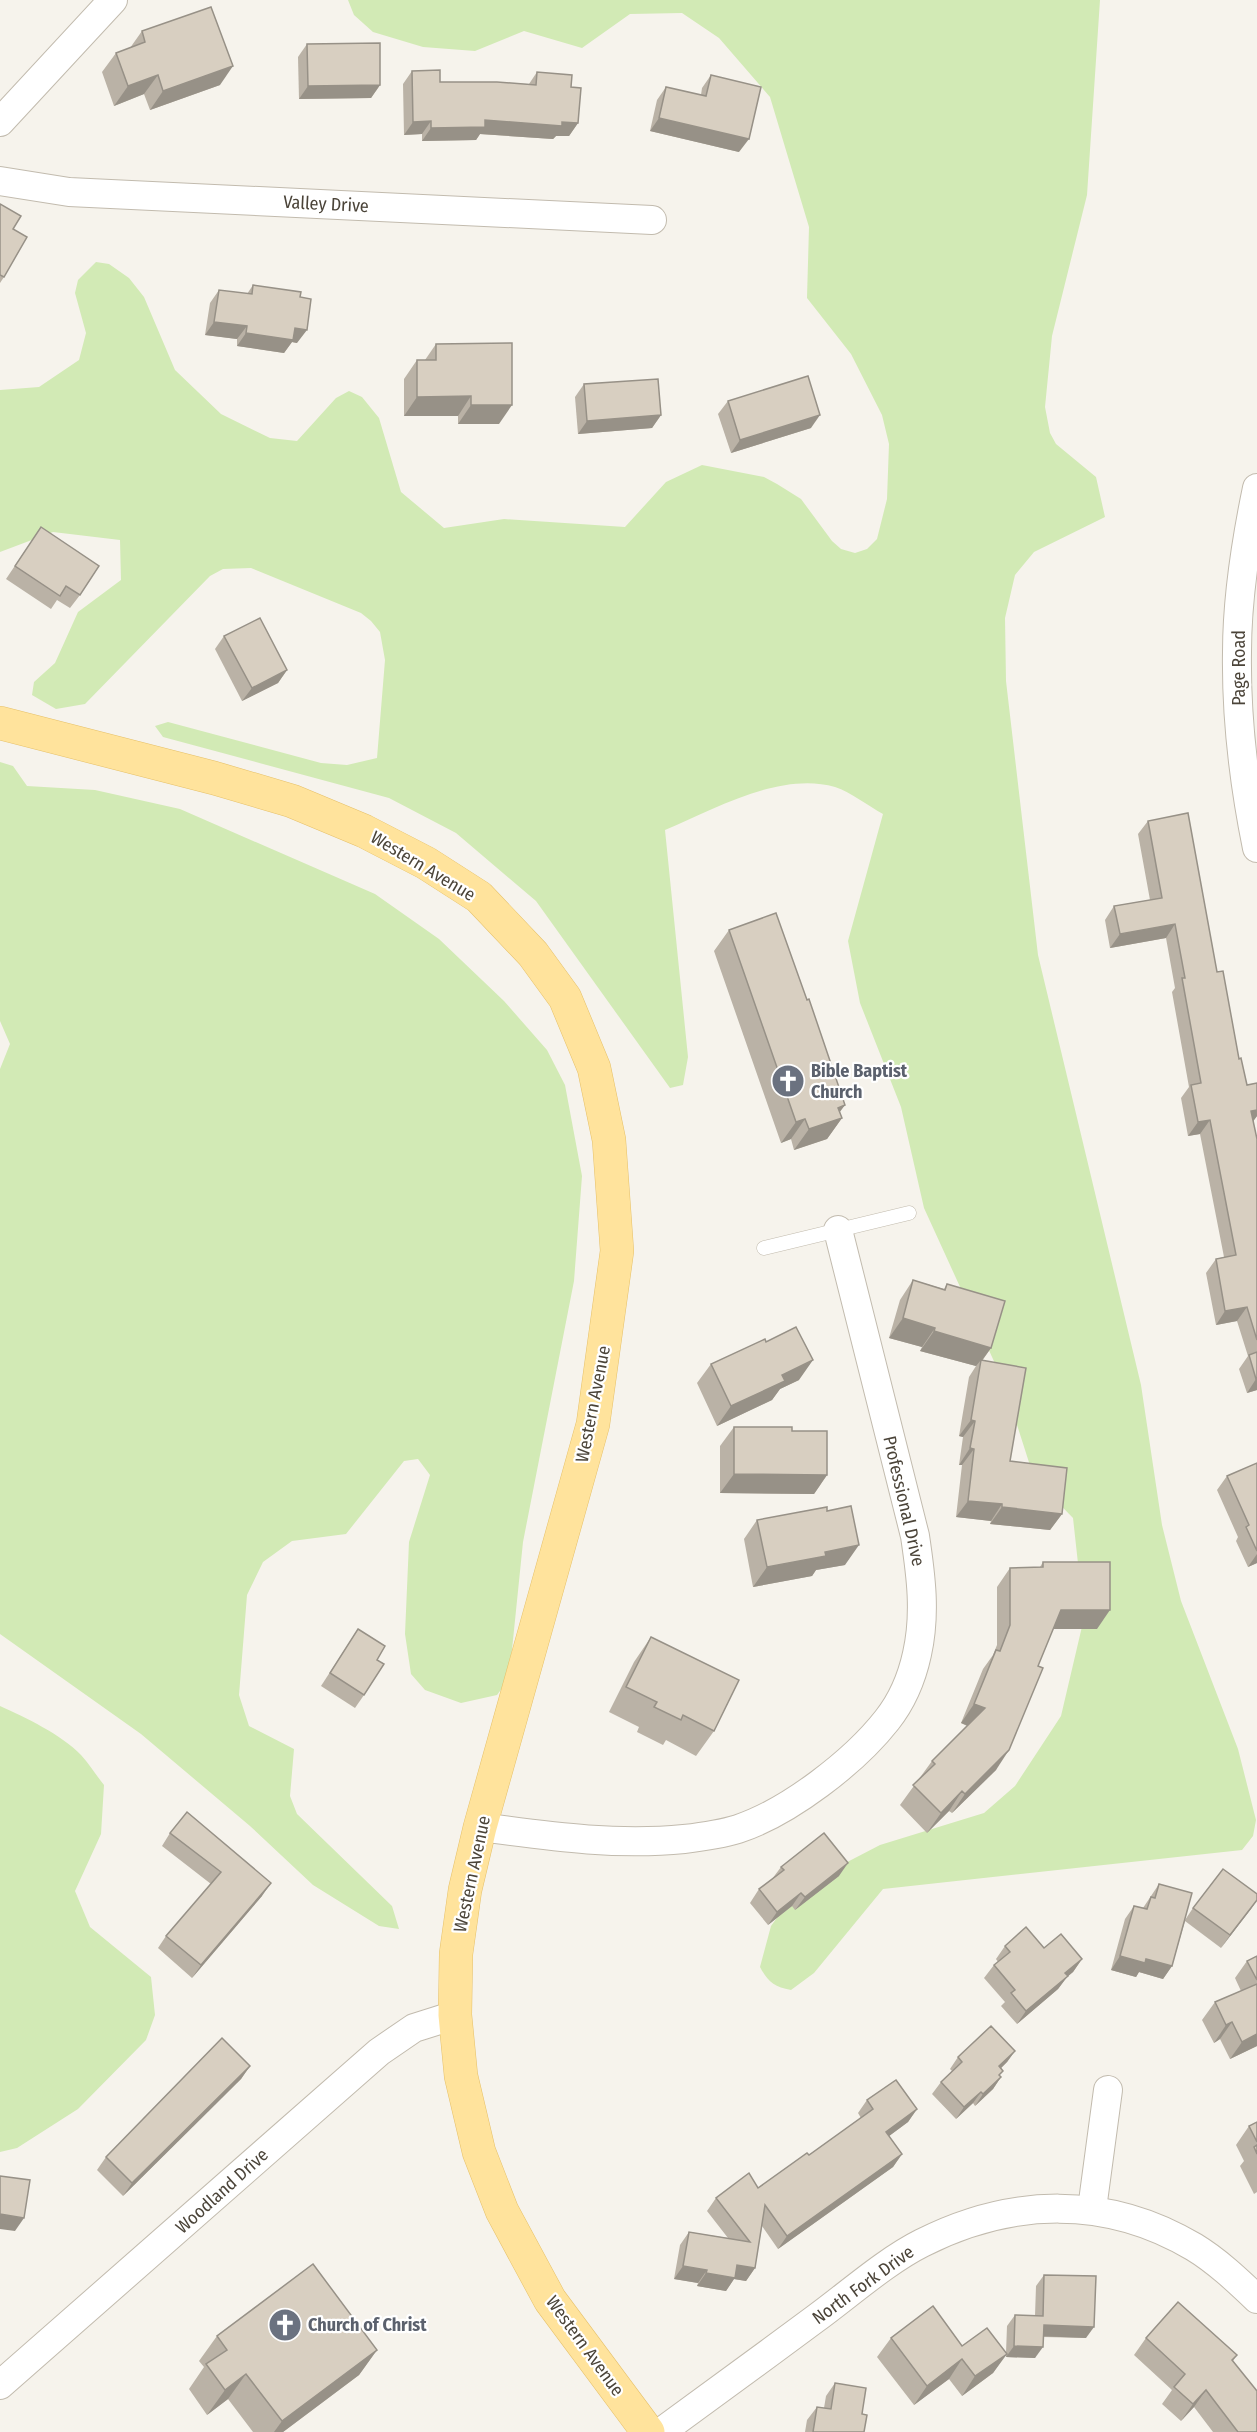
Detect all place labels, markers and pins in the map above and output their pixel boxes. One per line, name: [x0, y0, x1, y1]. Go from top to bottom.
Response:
place label: Bible Baptist Church: [811, 1060, 908, 1103]
church icon: Bible Baptist Church: [770, 1063, 806, 1099]
church icon: Church of Christ: [267, 2307, 303, 2343]
place label: Church of Christ: [308, 2314, 427, 2336]

